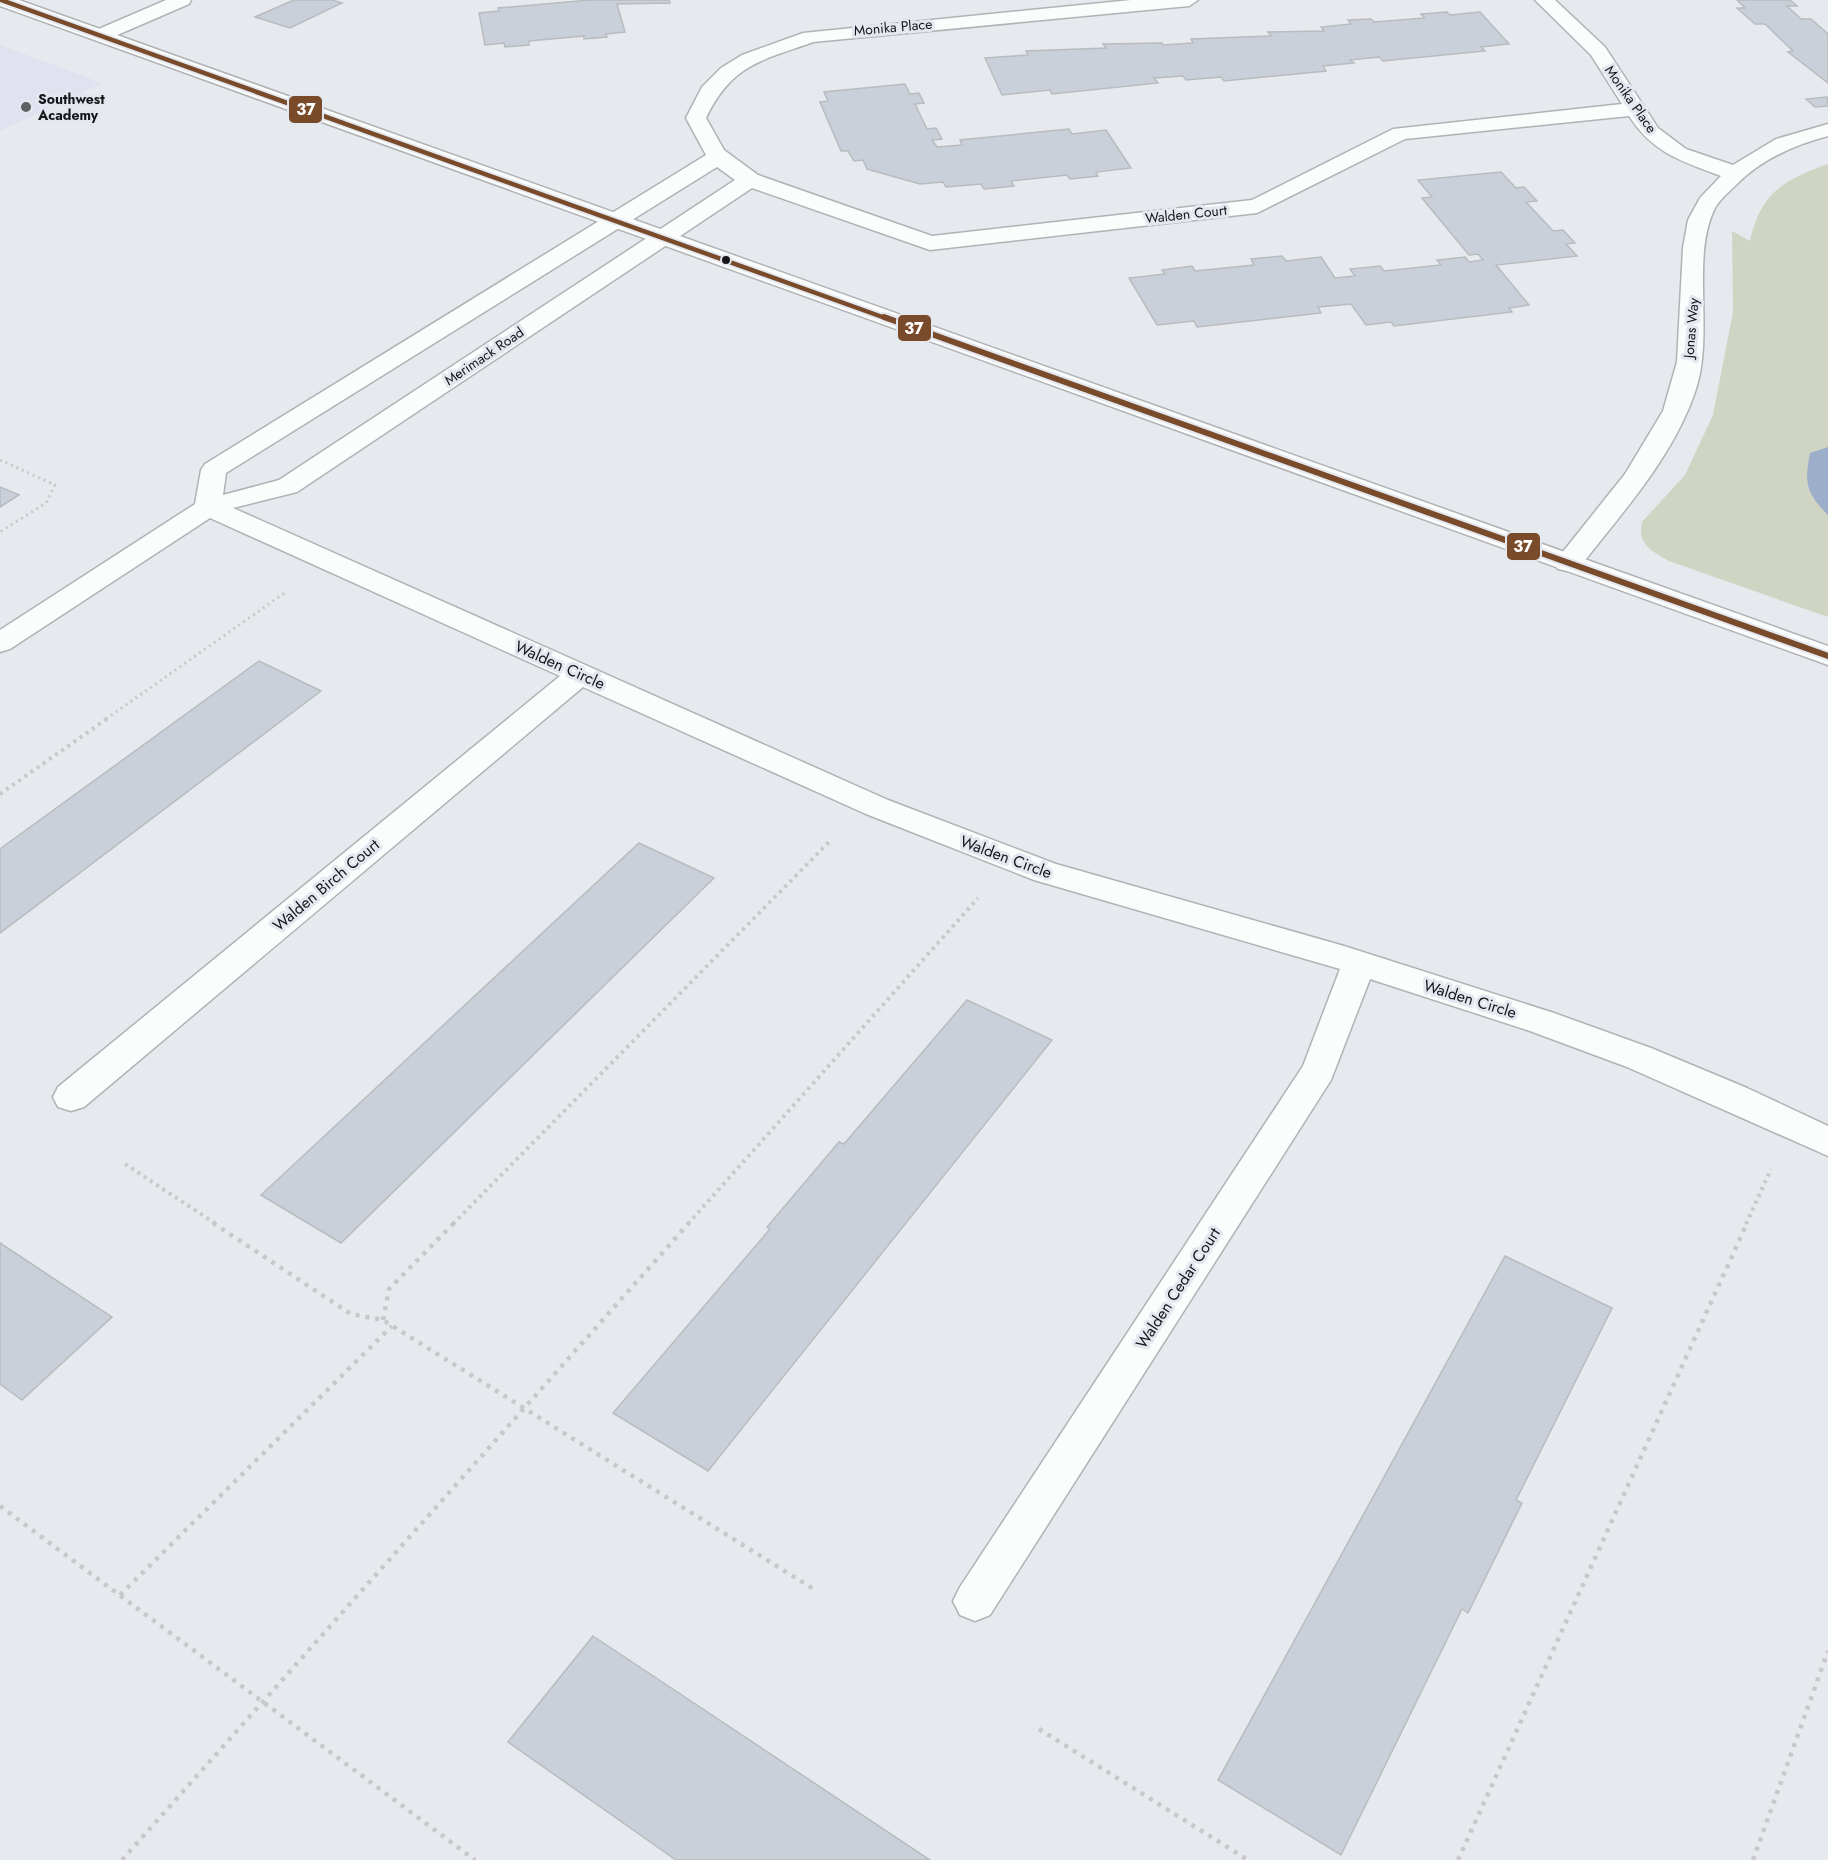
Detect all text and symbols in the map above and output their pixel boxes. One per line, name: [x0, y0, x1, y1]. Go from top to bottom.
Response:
street label: Monika Place: [853, 14, 933, 40]
street label: Monika Place: [1600, 61, 1662, 137]
place label: Southwest Academy: [37, 89, 105, 125]
line badge: 37: [288, 95, 323, 124]
text: 37: [296, 98, 316, 121]
marker: Southwest Academy: [19, 100, 33, 114]
street label: Walden Court: [1144, 200, 1228, 228]
unlabelled marker: [720, 254, 732, 266]
street label: Jonas Way: [1678, 296, 1704, 361]
line badge: 37: [897, 314, 932, 342]
text: 37: [904, 317, 924, 340]
street label: Merimack Road: [440, 322, 528, 390]
line badge: 37: [1506, 532, 1541, 561]
text: 37: [1513, 535, 1533, 558]
street label: Walden Circle: [511, 635, 609, 695]
street label: Walden Circle: [957, 830, 1055, 884]
street label: Walden Birch Court: [268, 833, 384, 936]
street label: Walden Circle: [1421, 974, 1519, 1024]
street label: Walden Cedar Court: [1130, 1223, 1226, 1353]

